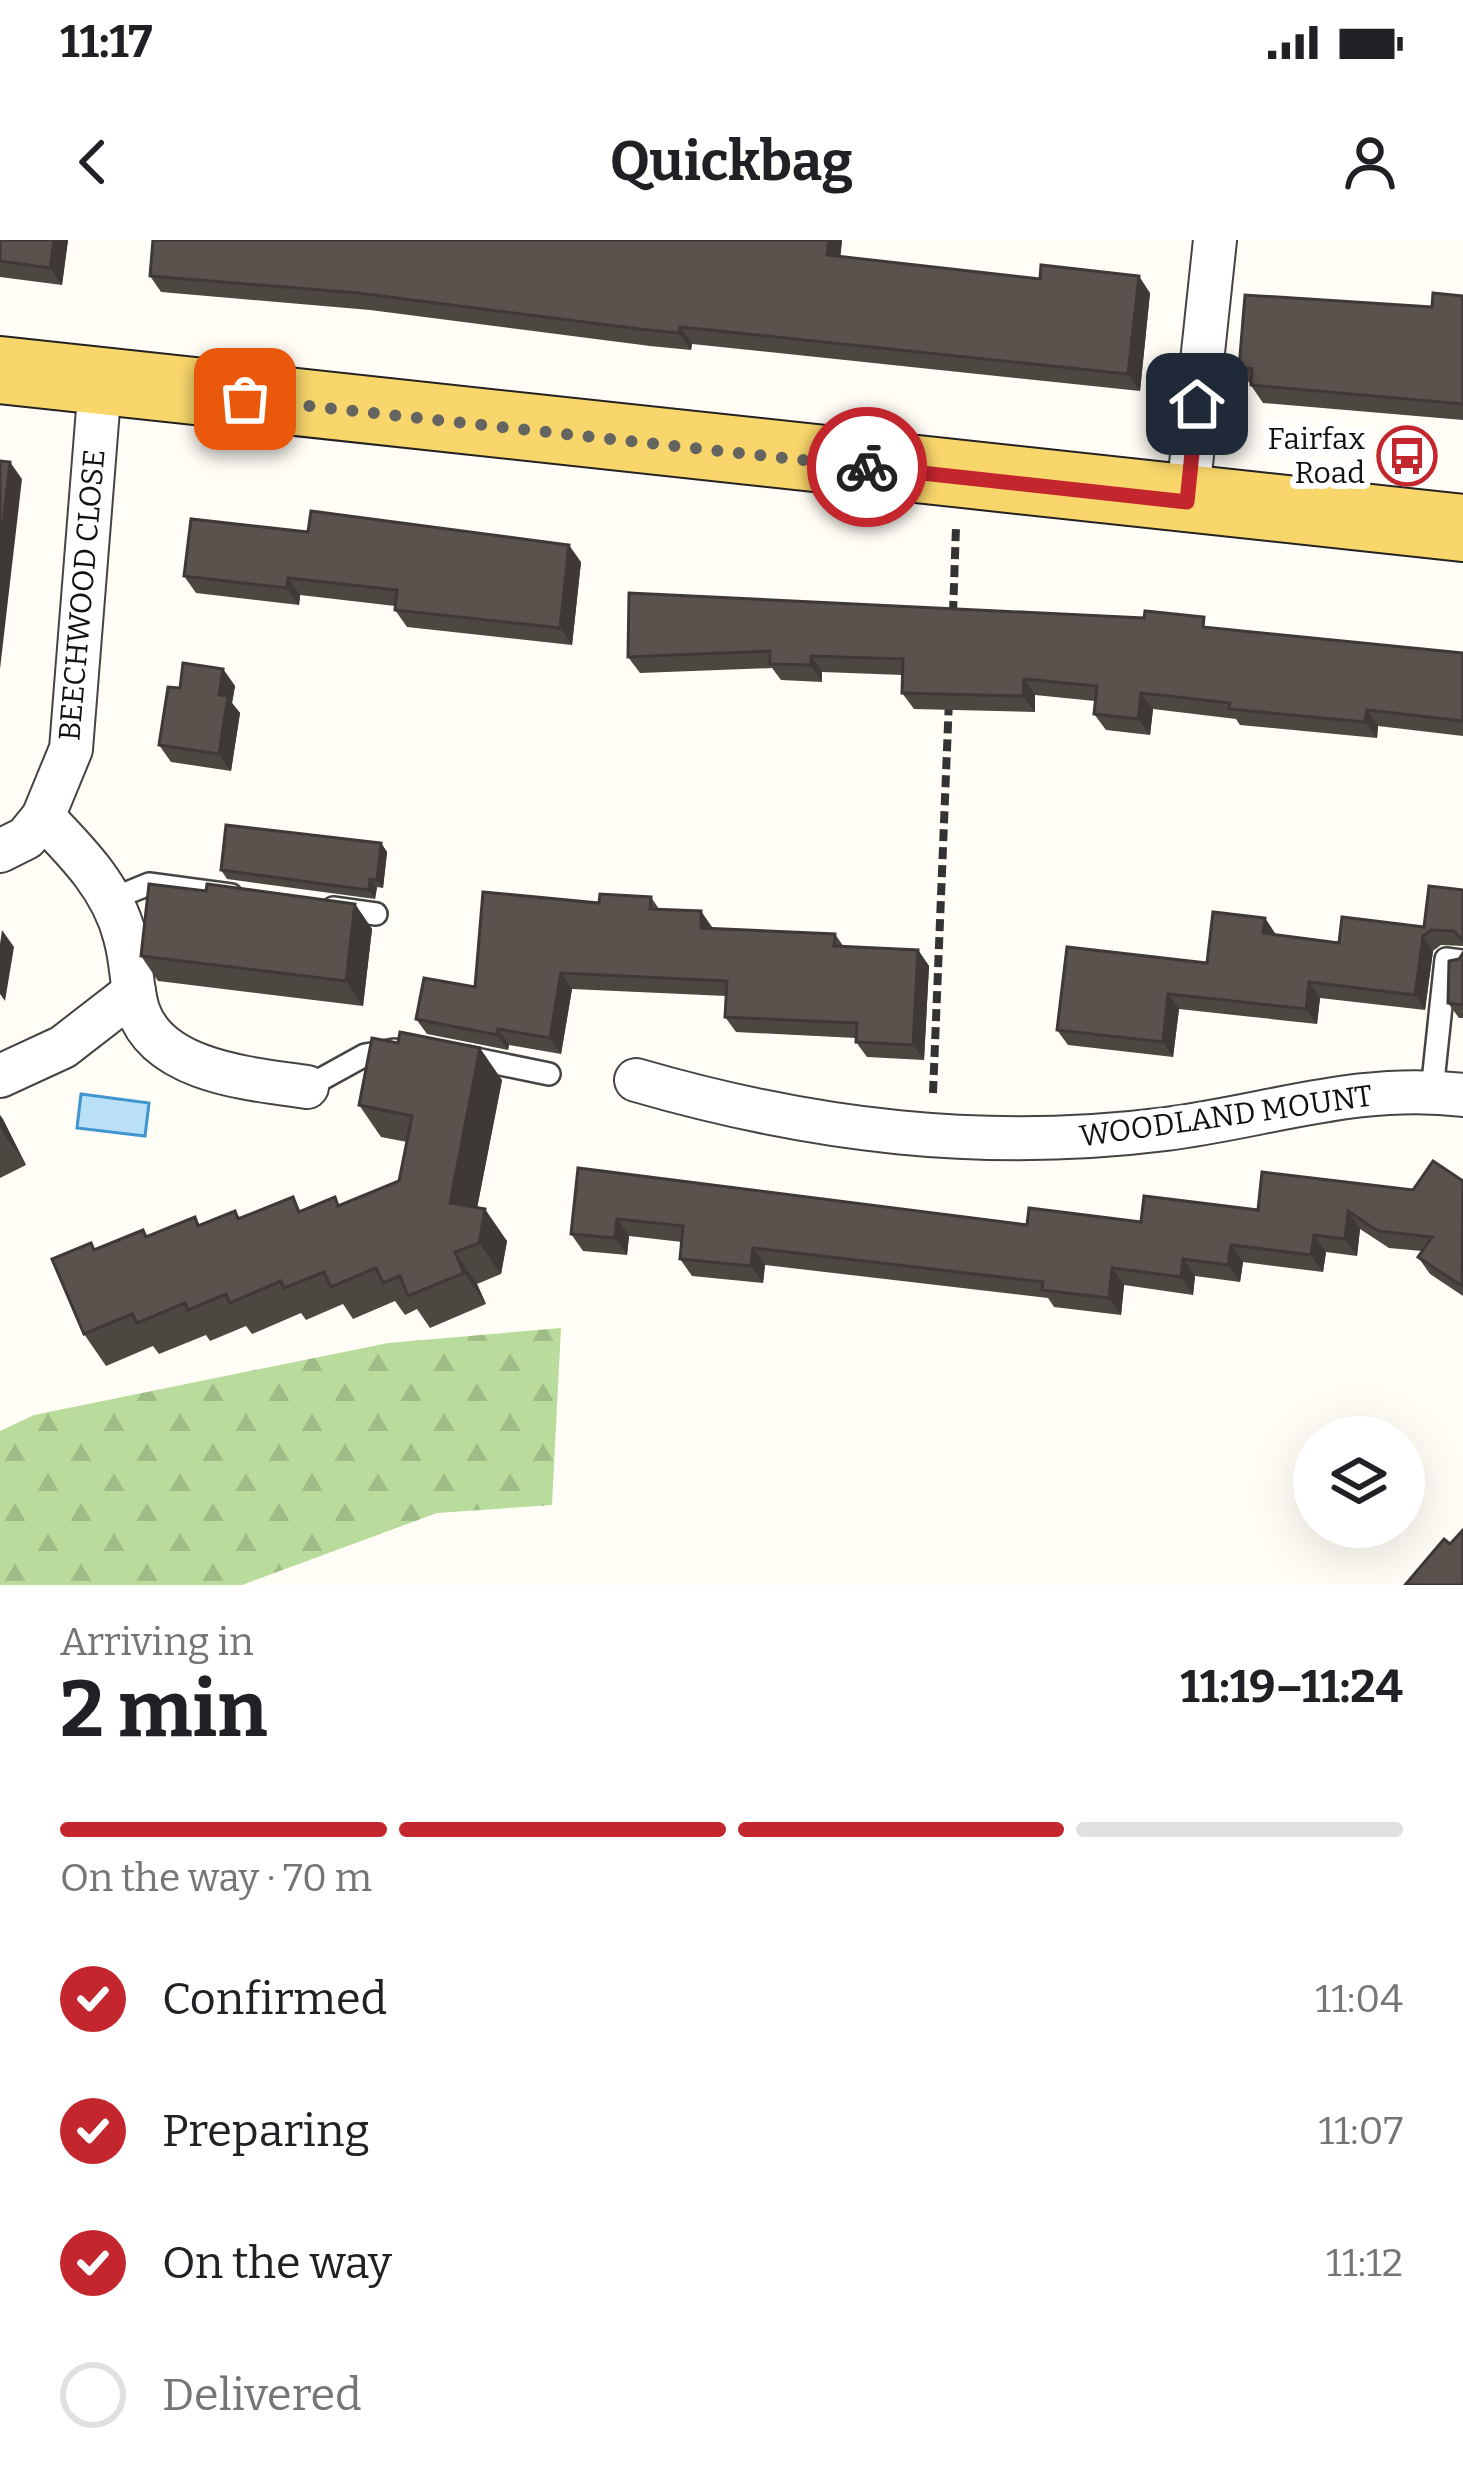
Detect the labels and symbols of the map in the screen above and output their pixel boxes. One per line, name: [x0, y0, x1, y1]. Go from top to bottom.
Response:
pin: [194, 348, 296, 450]
pin: [1146, 353, 1248, 455]
courier: [807, 407, 927, 527]
place label: Fairfax Road: [1268, 421, 1365, 491]
bus stop icon: Fairfax Road: [1376, 425, 1438, 487]
street label: BEECHWOOD CLOSE: [51, 448, 113, 742]
street label: WOODLAND MOUNT: [1077, 1078, 1375, 1154]

